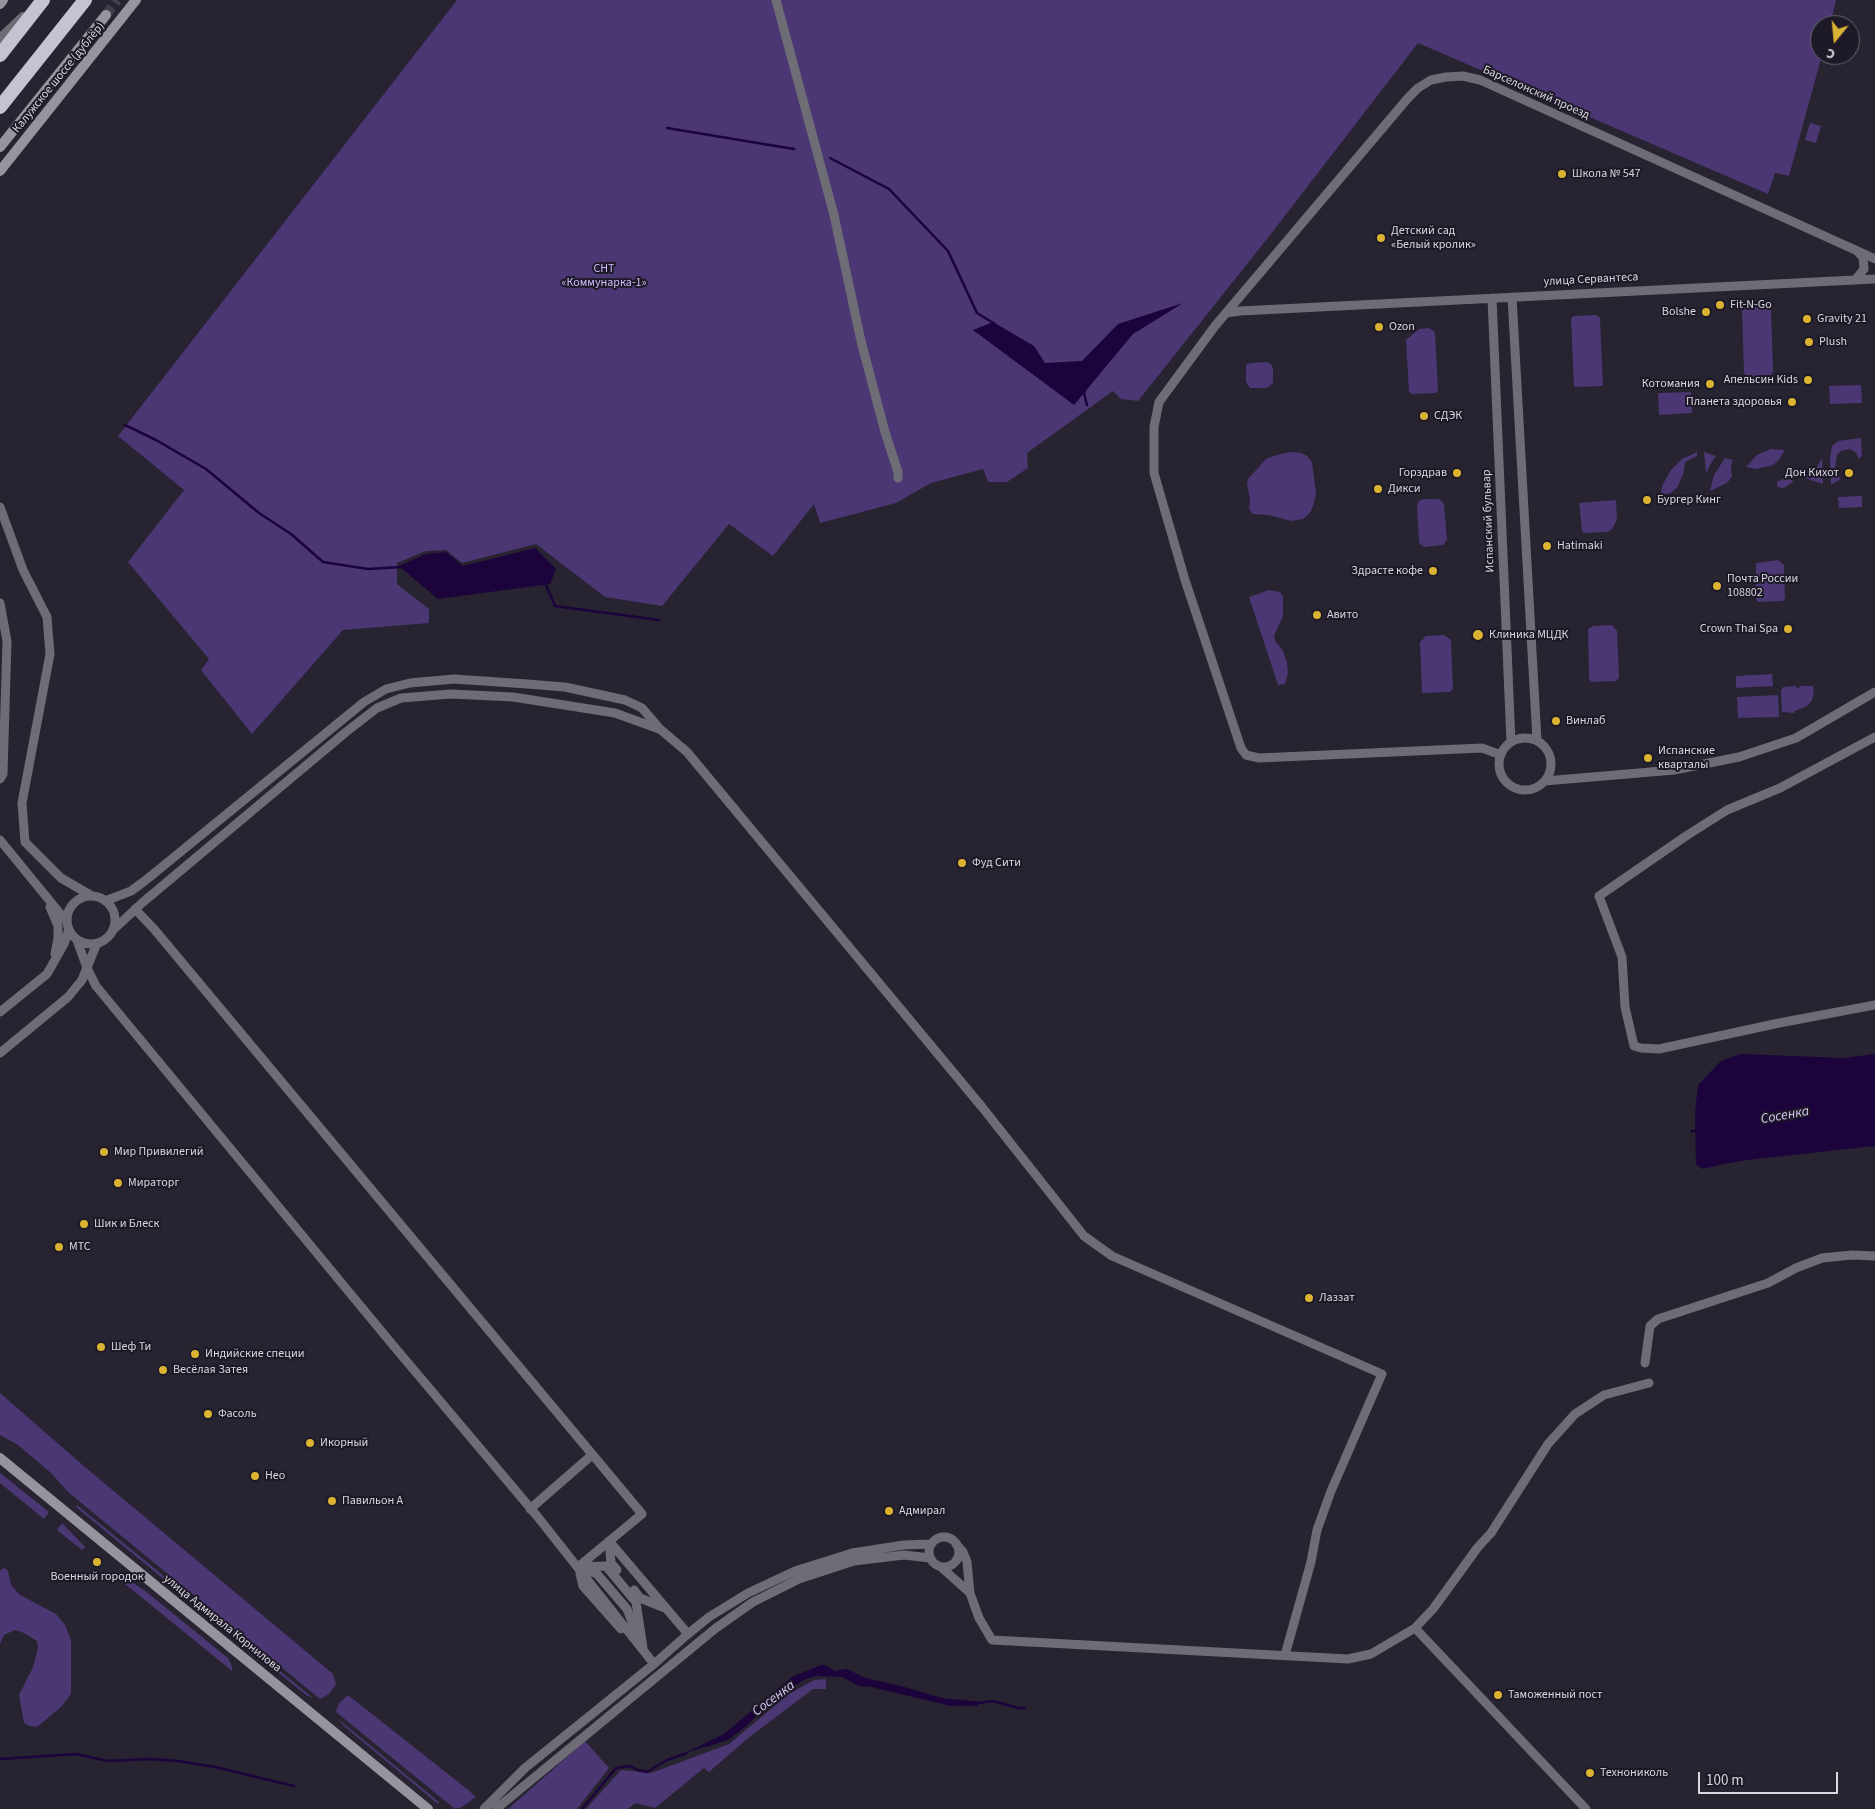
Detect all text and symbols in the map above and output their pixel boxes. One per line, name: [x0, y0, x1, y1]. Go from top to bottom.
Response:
north arrow: [1810, 15, 1860, 65]
street label: Калужское шоссе (дублёр): [10, 20, 108, 136]
text: С: [1824, 43, 1838, 64]
street label: Барселонский проезд: [1480, 63, 1592, 123]
place label: Школа № 547: [1572, 167, 1641, 181]
marker: Школа № 547: [1556, 168, 1568, 180]
place label: Детский сад «Белый кролик»: [1391, 224, 1476, 252]
marker: Детский сад «Белый кролик»: [1375, 232, 1387, 244]
park label: СНТ «Коммунарка-1»: [561, 262, 647, 290]
street label: улица Сервантеса: [1543, 270, 1639, 290]
place label: Fit-N-Go: [1730, 298, 1772, 312]
marker: Fit-N-Go: [1714, 299, 1726, 311]
place label: Bolshe: [1662, 305, 1696, 319]
marker: Bolshe: [1700, 306, 1712, 318]
place label: Gravity 21: [1817, 312, 1867, 326]
marker: Gravity 21: [1801, 313, 1813, 325]
place label: Ozon: [1389, 320, 1415, 334]
marker: Ozon: [1373, 321, 1385, 333]
place label: Plush: [1819, 335, 1847, 349]
marker: Plush: [1803, 336, 1815, 348]
place label: Апельсин Kids: [1724, 373, 1798, 387]
marker: Апельсин Kids: [1802, 374, 1814, 386]
place label: Котомания: [1642, 377, 1700, 391]
marker: Котомания: [1704, 378, 1716, 390]
place label: Планета здоровья: [1686, 395, 1782, 409]
marker: Планета здоровья: [1786, 396, 1798, 408]
place label: СДЭК: [1434, 409, 1462, 423]
marker: СДЭК: [1418, 410, 1430, 422]
place label: Горздрав: [1399, 466, 1447, 480]
place label: Дон Кихот: [1785, 466, 1839, 480]
marker: Горздрав: [1451, 467, 1463, 479]
marker: Дон Кихот: [1843, 467, 1855, 479]
street label: Испанский бульвар: [1480, 469, 1498, 573]
place label: Дикси: [1388, 482, 1421, 496]
marker: Дикси: [1372, 483, 1384, 495]
place label: Бургер Кинг: [1657, 493, 1721, 507]
marker: Бургер Кинг: [1641, 494, 1653, 506]
place label: Hatimaki: [1557, 539, 1603, 553]
marker: Hatimaki: [1541, 540, 1553, 552]
place label: Здрасте кофе: [1351, 564, 1423, 578]
marker: Здрасте кофе: [1427, 565, 1439, 577]
place label: Почта России 108802: [1727, 572, 1798, 600]
marker: Почта России 108802: [1711, 580, 1723, 592]
place label: Авито: [1327, 608, 1358, 622]
marker: Авито: [1311, 609, 1323, 621]
place label: Crown Thai Spa: [1700, 622, 1778, 636]
marker: Crown Thai Spa: [1782, 623, 1794, 635]
marker: Клиника МЦДК: [1471, 628, 1485, 642]
place label: Клиника МЦДК: [1489, 628, 1568, 642]
place label: Винлаб: [1566, 714, 1606, 728]
marker: Винлаб: [1550, 715, 1562, 727]
place label: Испанские кварталы: [1658, 744, 1715, 772]
marker: Испанские кварталы: [1642, 752, 1654, 764]
place label: Фуд Сити: [972, 856, 1021, 870]
marker: Фуд Сити: [956, 857, 968, 869]
water label: Сосенка: [1759, 1103, 1811, 1129]
place label: Мир Привилегий: [114, 1145, 203, 1159]
marker: Мир Привилегий: [98, 1146, 110, 1158]
place label: Мираторг: [128, 1176, 179, 1190]
marker: Мираторг: [112, 1177, 124, 1189]
place label: Шик и Блеск: [94, 1217, 160, 1231]
marker: Шик и Блеск: [78, 1218, 90, 1230]
place label: МТС: [69, 1240, 91, 1254]
marker: МТС: [53, 1241, 65, 1253]
place label: Лаззат: [1319, 1291, 1355, 1305]
marker: Лаззат: [1303, 1292, 1315, 1304]
place label: Шеф Ти: [111, 1340, 151, 1354]
marker: Шеф Ти: [95, 1341, 107, 1353]
place label: Индийские специи: [205, 1347, 304, 1361]
marker: Индийские специи: [189, 1348, 201, 1360]
place label: Весёлая Затея: [173, 1363, 248, 1377]
marker: Весёлая Затея: [157, 1364, 169, 1376]
place label: Фасоль: [218, 1407, 257, 1421]
marker: Фасоль: [202, 1408, 214, 1420]
place label: Икорный: [320, 1436, 368, 1450]
marker: Икорный: [304, 1437, 316, 1449]
place label: Нео: [265, 1469, 285, 1483]
marker: Нео: [249, 1470, 261, 1482]
place label: Павильон А: [342, 1494, 403, 1508]
marker: Павильон А: [326, 1495, 338, 1507]
place label: Адмирал: [899, 1504, 945, 1518]
marker: Адмирал: [883, 1505, 895, 1517]
marker: Военный городок: [91, 1556, 103, 1568]
place label: Военный городок: [50, 1570, 144, 1584]
street label: улица Адмирала Корнилова: [160, 1572, 284, 1676]
water label: Сосенка: [749, 1678, 799, 1720]
place label: Таможенный пост: [1508, 1688, 1602, 1702]
marker: Таможенный пост: [1492, 1689, 1504, 1701]
scale bar: [1700, 1762, 1840, 1794]
place label: Технониколь: [1600, 1766, 1668, 1780]
marker: Технониколь: [1584, 1767, 1596, 1779]
text: 100 m: [1706, 1770, 1744, 1791]

